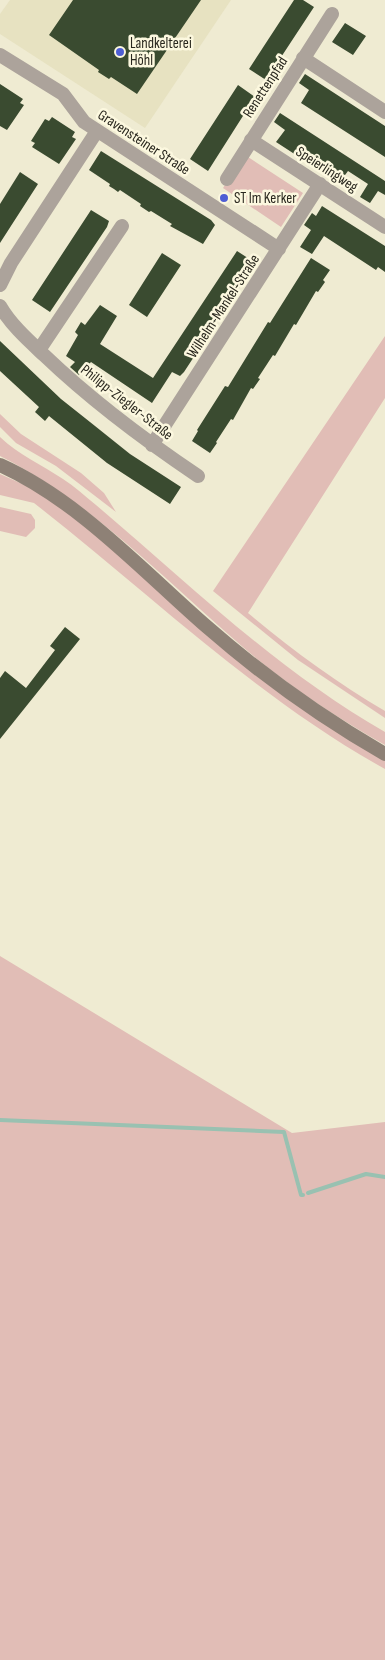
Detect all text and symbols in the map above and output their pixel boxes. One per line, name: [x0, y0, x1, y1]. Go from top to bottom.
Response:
place label: Landkelterei Höhl: [130, 34, 192, 70]
marker: Landkelterei Höhl: [114, 46, 126, 58]
street label: Renettenpfad: [239, 53, 292, 121]
street label: Gravensteiner Straße: [94, 105, 194, 179]
street label: Speierlingweg: [292, 142, 361, 197]
place label: ST Im Kerker: [234, 189, 297, 208]
marker: ST Im Kerker: [218, 192, 230, 204]
street label: Wilhelm-Mankel-Straße: [183, 251, 264, 362]
street label: Philipp-Ziegler-Straße: [77, 360, 177, 444]

